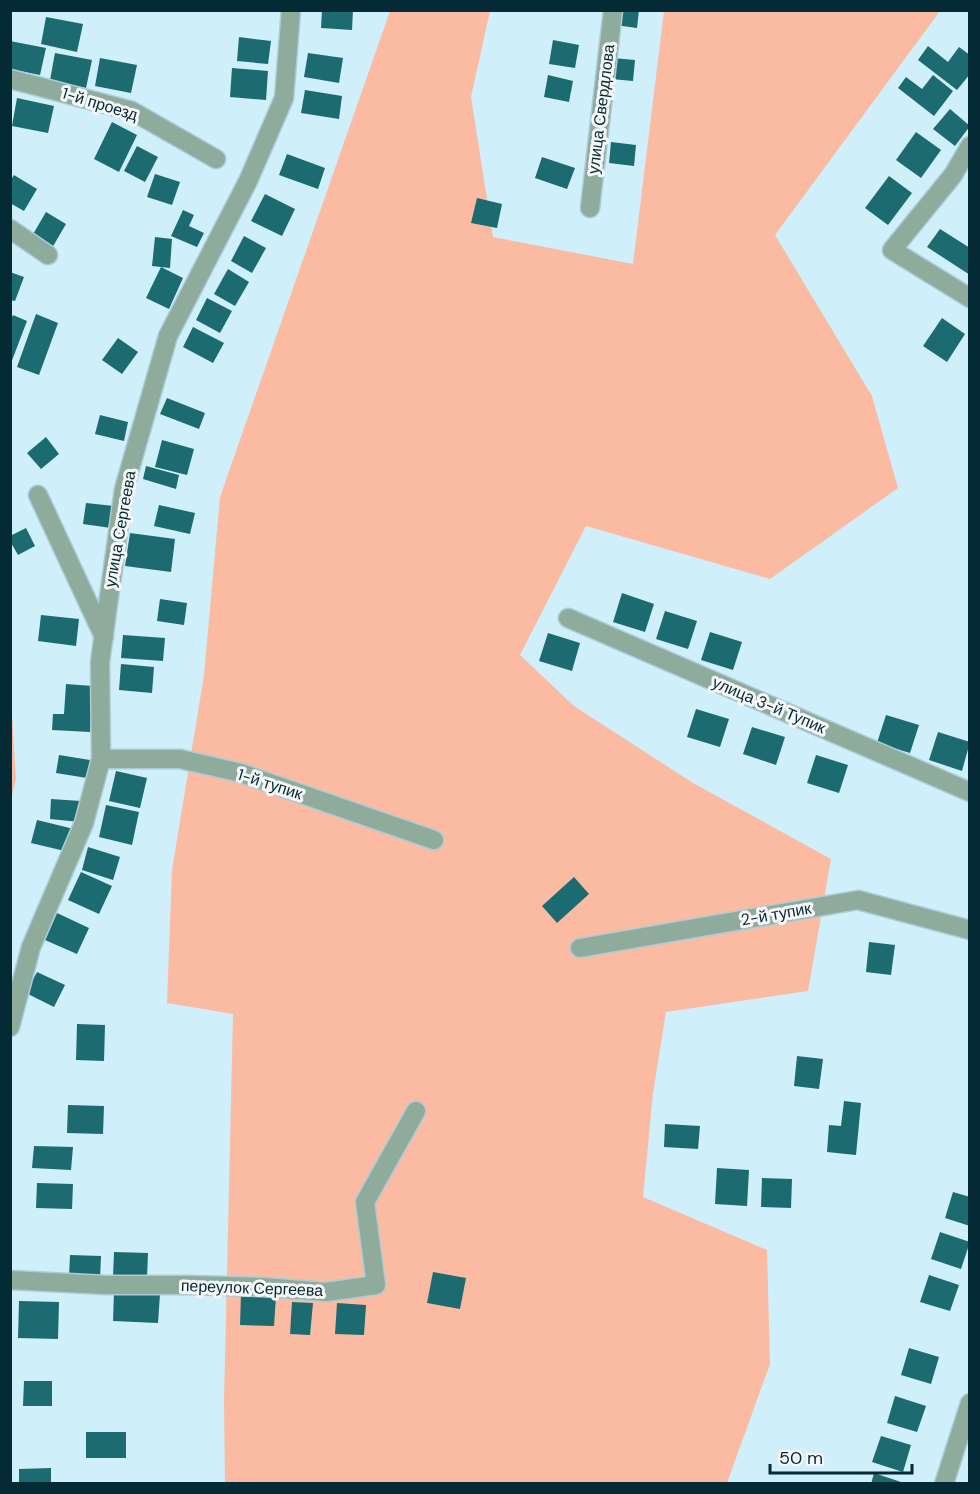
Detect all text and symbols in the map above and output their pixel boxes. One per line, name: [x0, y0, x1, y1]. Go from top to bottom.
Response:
street label: улица Свердлова: [583, 43, 619, 175]
street label: 1-й проезд: [60, 83, 141, 126]
street label: улица Сергеева: [99, 469, 141, 589]
street label: улица 3-й Тупик: [709, 672, 830, 739]
street label: 1-й тупик: [235, 764, 306, 805]
street label: 2-й тупик: [739, 897, 814, 931]
street label: переулок Сергеева: [180, 1275, 324, 1301]
scale bar: [770, 1437, 912, 1475]
text: 50 m: [779, 1446, 823, 1470]

